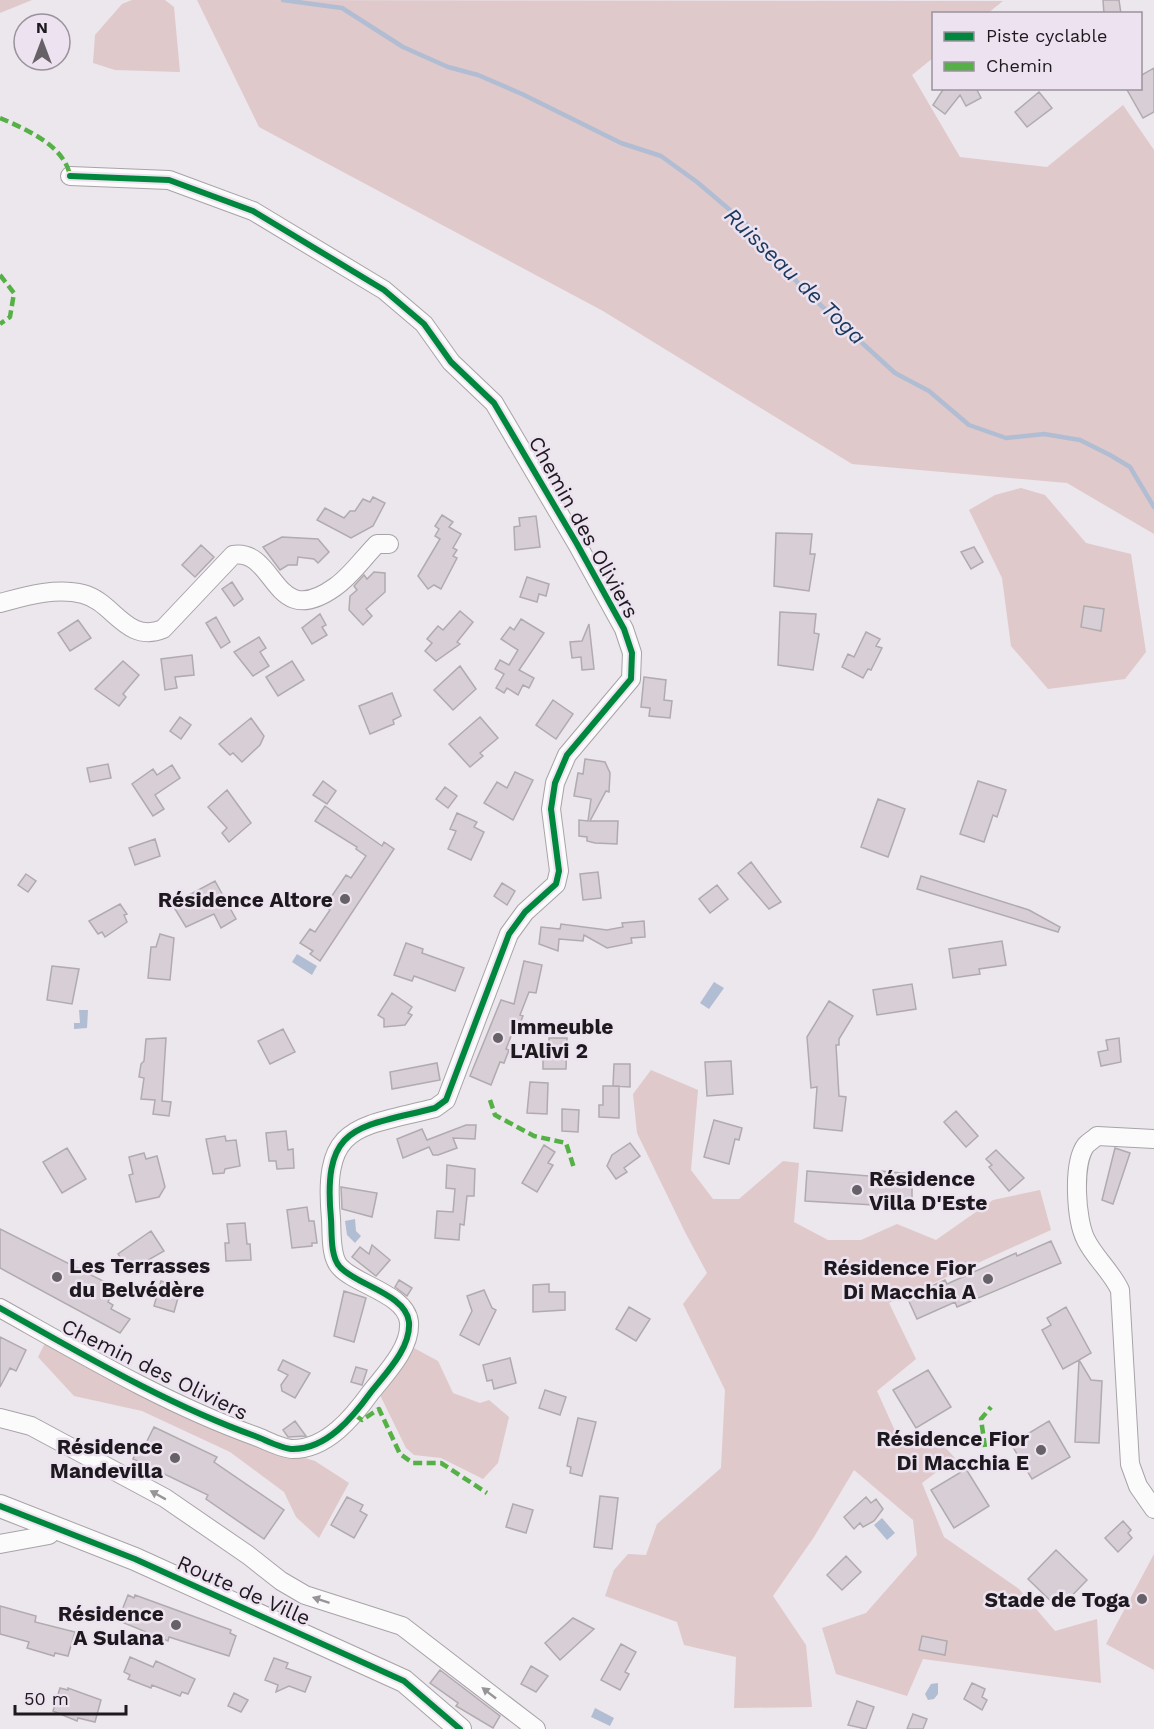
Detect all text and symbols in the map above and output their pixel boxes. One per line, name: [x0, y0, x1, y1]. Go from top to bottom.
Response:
north arrow: [12, 12, 72, 72]
legend: [932, 12, 1142, 90]
text: N: [36, 18, 48, 37]
text: Piste cyclable: [986, 25, 1107, 46]
text: Chemin: [986, 55, 1053, 76]
water label: Ruisseau de Toga: [720, 203, 870, 349]
street label: Chemin des Oliviers: [524, 432, 644, 622]
place label: Résidence Altore: [158, 887, 333, 912]
marker: Résidence Altore: [338, 892, 352, 906]
place label: Immeuble L'Alivi 2: [510, 1014, 614, 1063]
marker: Immeuble L'Alivi 2: [491, 1031, 505, 1045]
place label: Résidence Villa D'Este: [869, 1166, 987, 1215]
marker: Résidence Villa D'Este: [850, 1183, 864, 1197]
place label: Les Terrasses du Belvédère: [69, 1253, 210, 1302]
place label: Résidence Fior Di Macchia A: [823, 1255, 977, 1304]
marker: Les Terrasses du Belvédère: [50, 1270, 64, 1284]
marker: Résidence Fior Di Macchia A: [981, 1272, 995, 1286]
street label: Chemin des Oliviers: [58, 1313, 252, 1425]
place label: Résidence Fior Di Macchia E: [876, 1426, 1029, 1475]
place label: Résidence Mandevilla: [50, 1434, 164, 1483]
marker: Résidence Fior Di Macchia E: [1034, 1443, 1048, 1457]
marker: Résidence Mandevilla: [168, 1451, 182, 1465]
one-way arrow: [150, 1490, 167, 1500]
street label: Route de Ville: [174, 1549, 314, 1631]
place label: Stade de Toga: [985, 1587, 1131, 1612]
marker: Stade de Toga: [1135, 1592, 1149, 1606]
one-way arrow: [312, 1595, 330, 1604]
place label: Résidence A Sulana: [58, 1601, 165, 1650]
marker: Résidence A Sulana: [169, 1618, 183, 1632]
scale bar: [15, 1678, 126, 1716]
text: 50 m: [24, 1688, 69, 1709]
one-way arrow: [482, 1688, 497, 1700]

